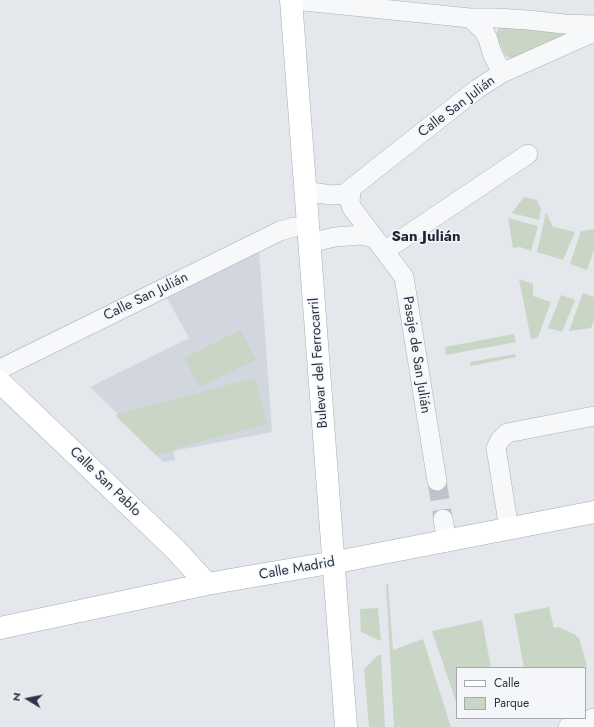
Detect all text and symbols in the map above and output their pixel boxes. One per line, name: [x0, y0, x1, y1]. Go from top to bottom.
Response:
street label: Calle San Julián: [415, 73, 499, 141]
district label: San Julián: [391, 228, 461, 246]
street label: Calle San Julián: [101, 269, 191, 325]
street label: Pasaje de San Julián: [398, 295, 434, 415]
street label: Bulevar del Ferrocarril: [306, 297, 332, 429]
street label: Calle San Pablo: [66, 444, 144, 520]
street label: Calle Madrid: [258, 554, 336, 584]
legend: [456, 667, 586, 719]
text: Calle: [494, 674, 520, 692]
north arrow: [8, 679, 48, 719]
text: N: [8, 691, 25, 703]
text: Parque: [494, 694, 529, 712]

